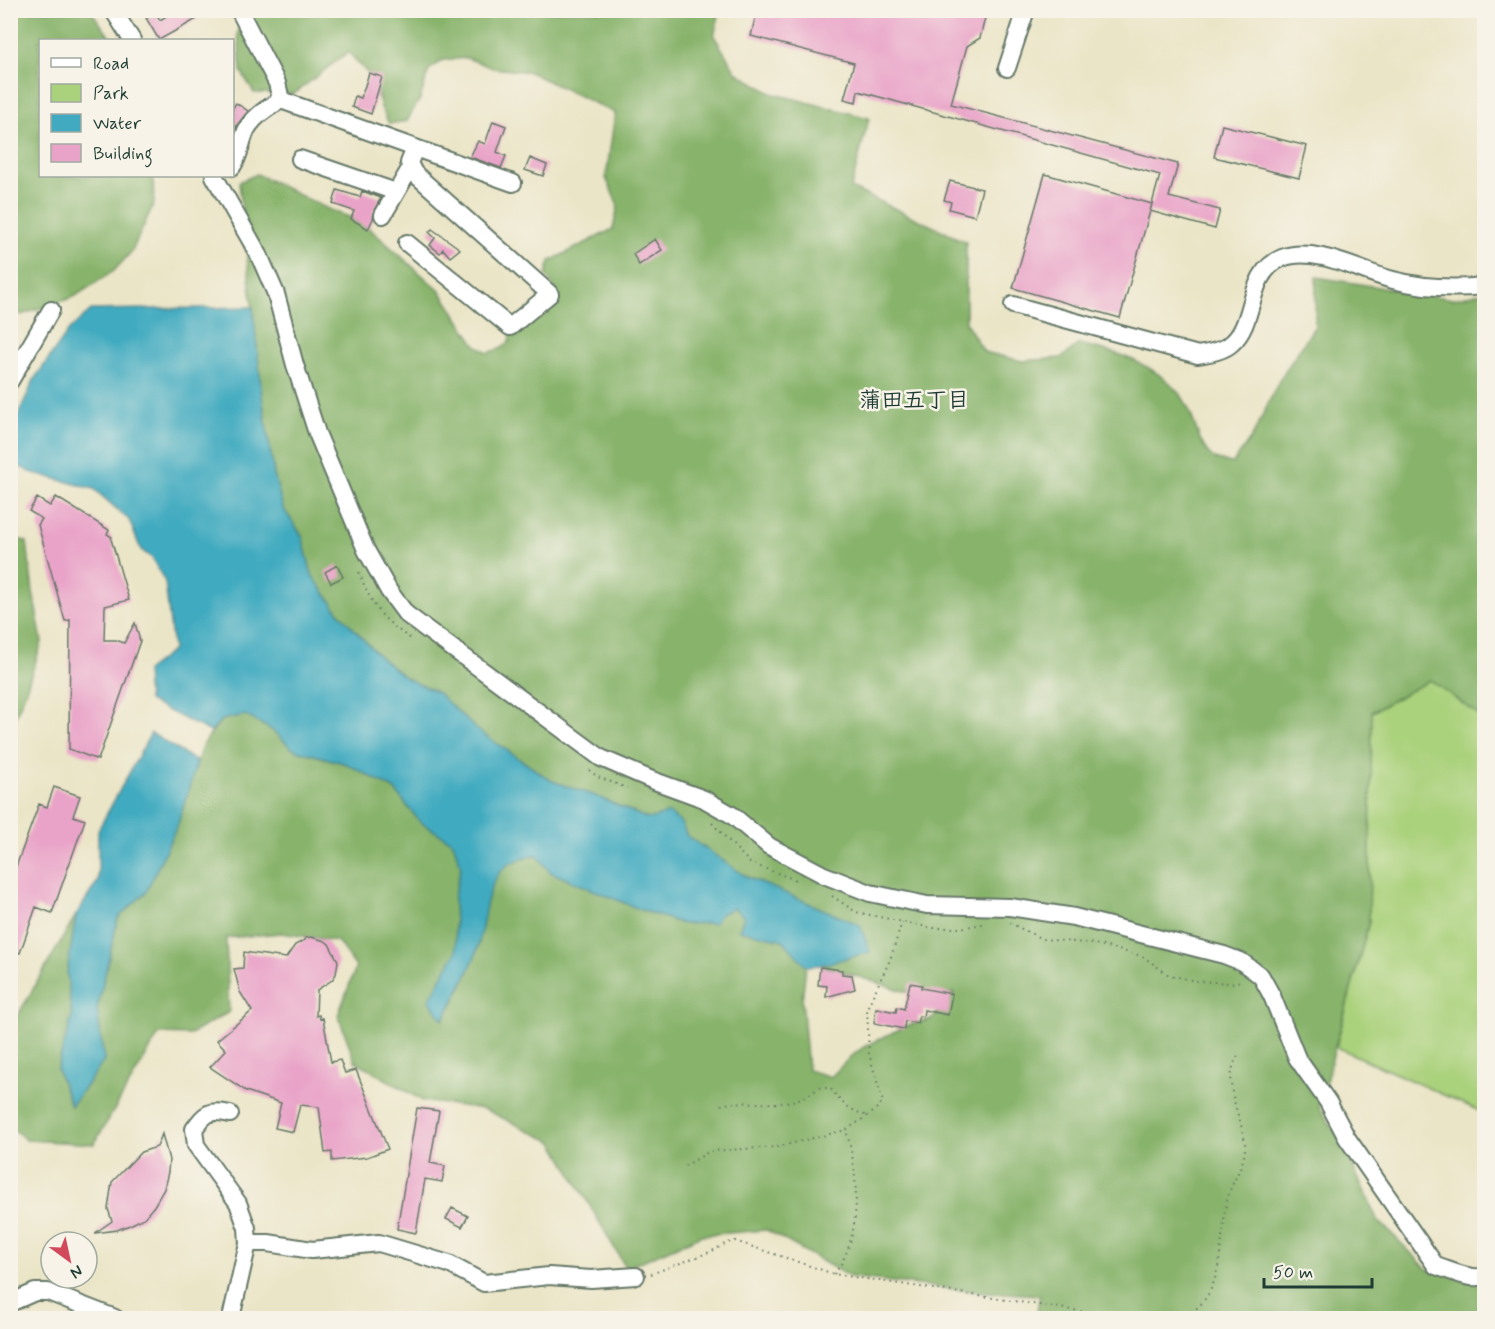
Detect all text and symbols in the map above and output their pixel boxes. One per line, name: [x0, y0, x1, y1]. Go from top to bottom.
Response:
legend: [39, 39, 234, 177]
text: Road: [93, 52, 129, 76]
text: Park: [93, 82, 129, 106]
text: Water: [93, 112, 142, 136]
text: Building: [93, 142, 153, 168]
district label: 蒲田五丁目: [859, 387, 969, 415]
north arrow: [39, 1230, 99, 1290]
scale bar: [1264, 1251, 1372, 1289]
text: N: [66, 1260, 87, 1283]
text: 50 m: [1273, 1261, 1313, 1285]

